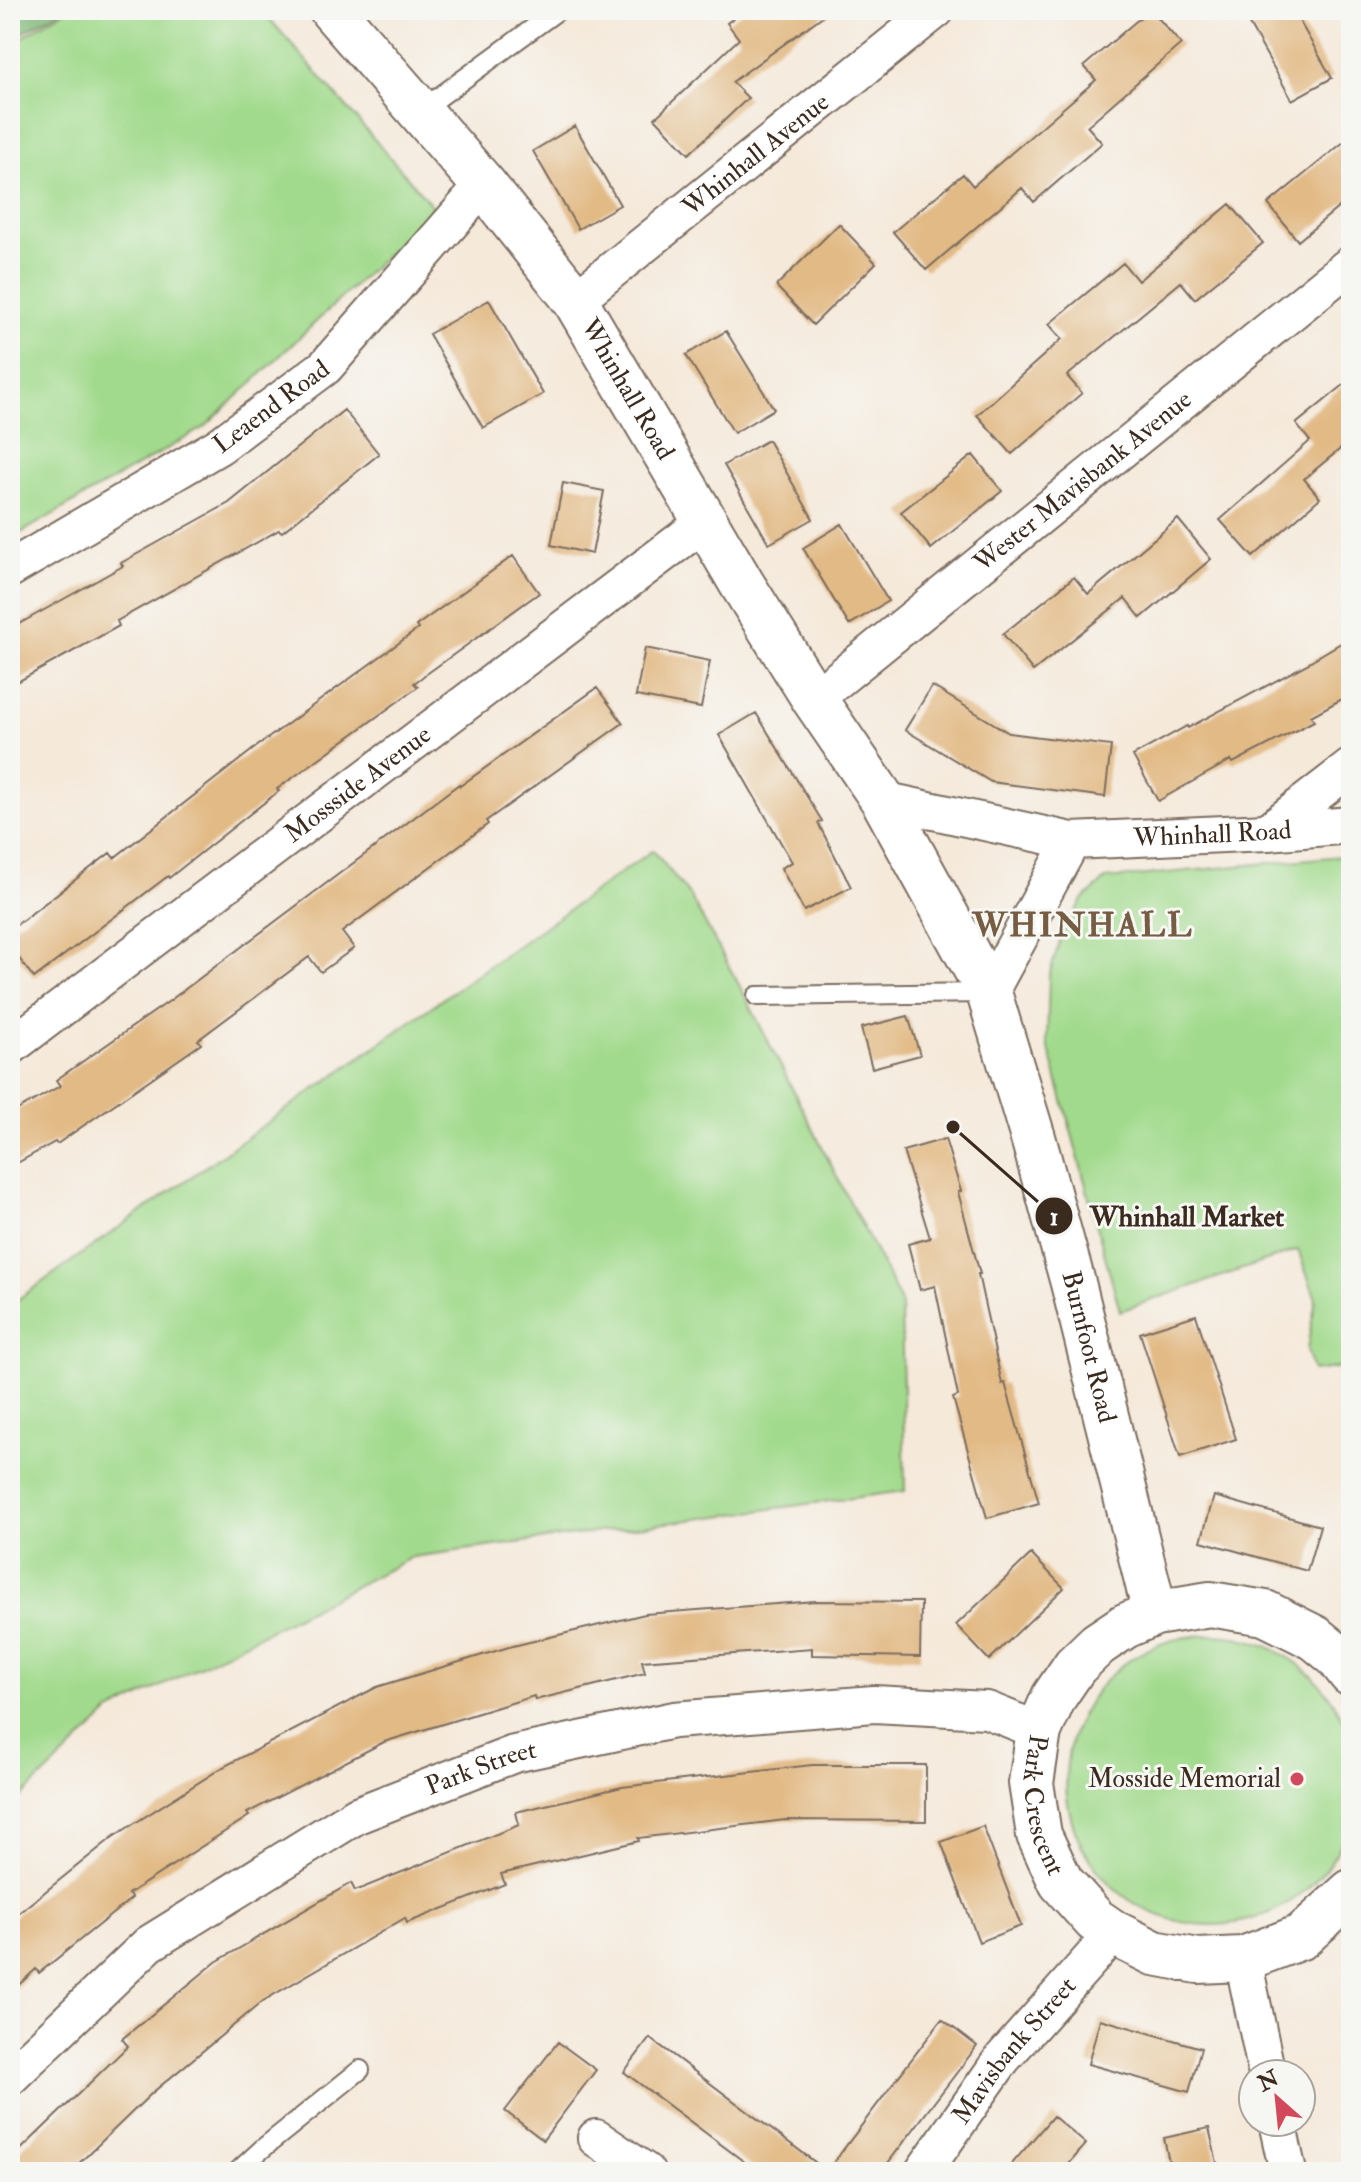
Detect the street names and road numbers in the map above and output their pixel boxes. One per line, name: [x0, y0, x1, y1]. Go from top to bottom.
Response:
street label: Whinhall Avenue: [675, 86, 836, 224]
street label: Whinhall Road: [573, 312, 681, 466]
street label: Leaend Road: [207, 353, 336, 461]
street label: Wester Mavisbank Avenue: [967, 383, 1198, 580]
street label: Mossside Avenue: [278, 719, 438, 850]
street label: Whinhall Road: [1132, 814, 1293, 854]
street label: Burnfoot Road: [1054, 1268, 1123, 1426]
street label: Park Crescent: [1015, 1732, 1072, 1880]
street label: Park Street: [421, 1734, 539, 1803]
street label: Mavisbank Street: [945, 1971, 1083, 2130]

